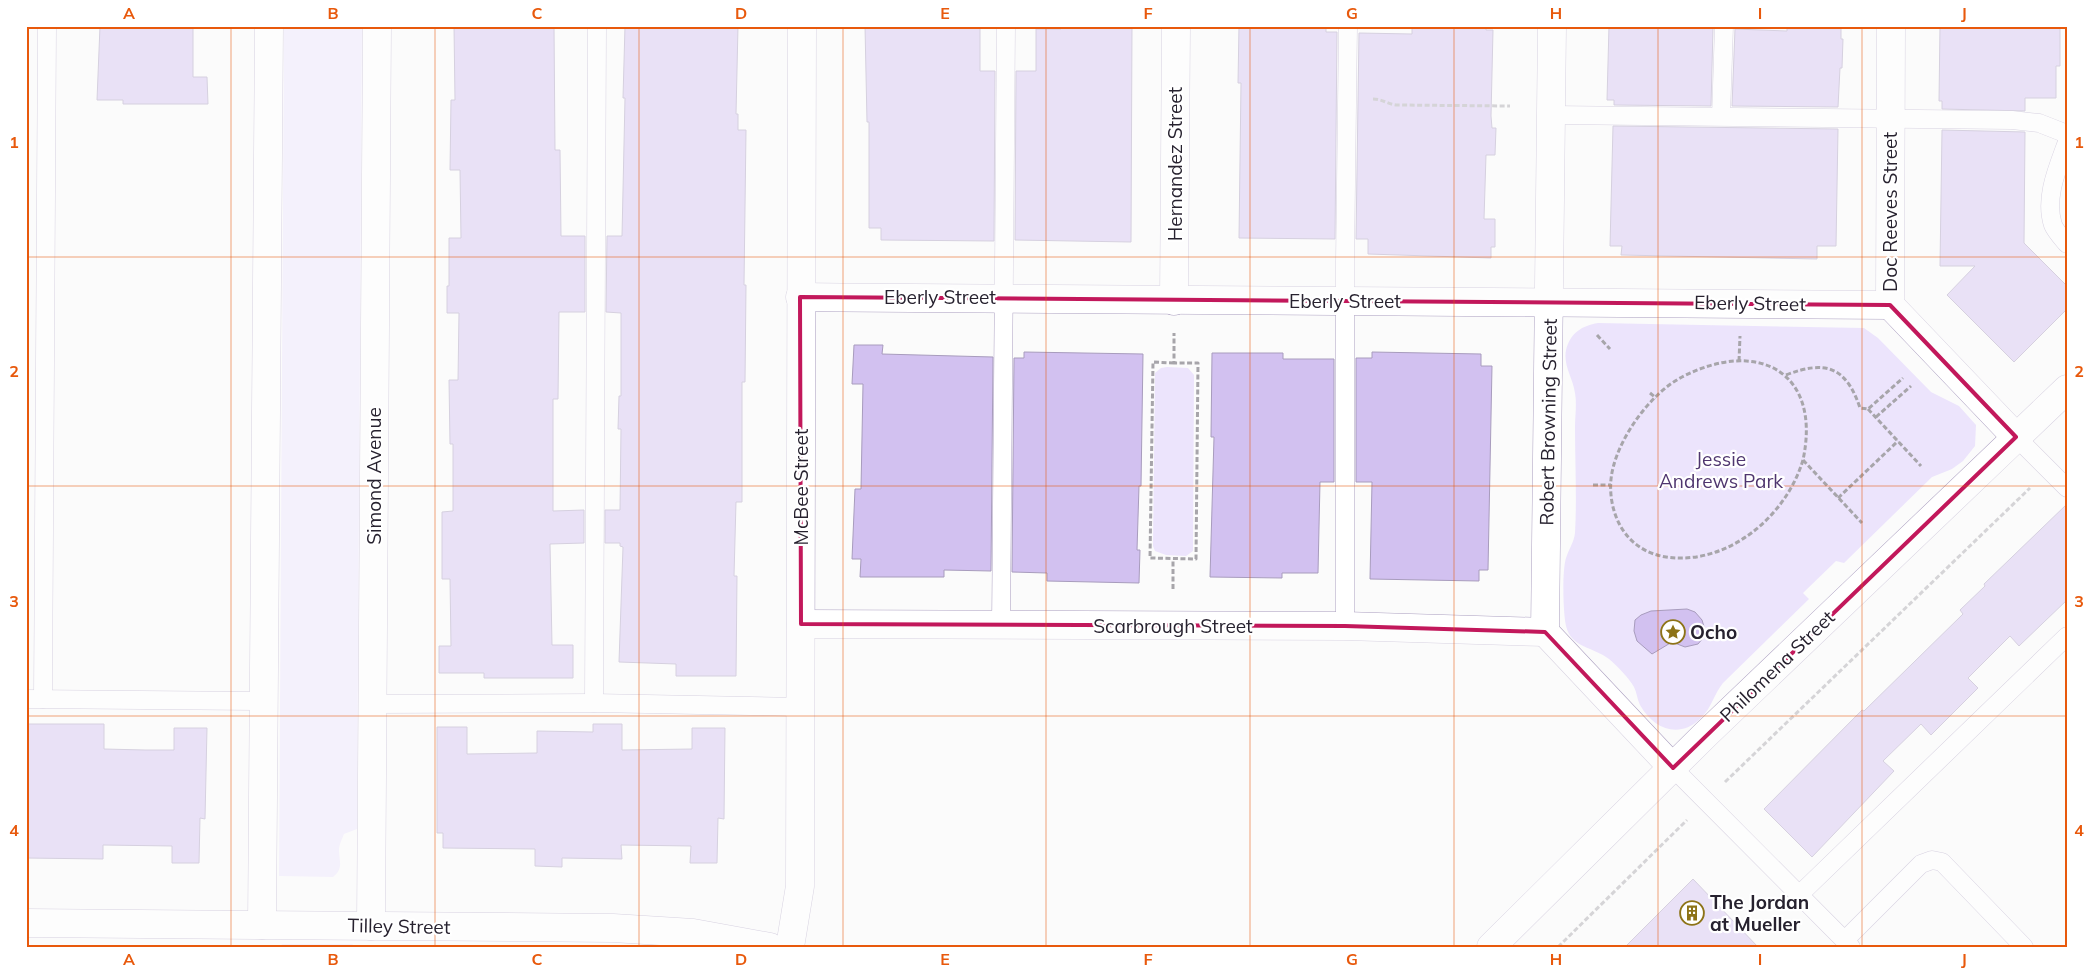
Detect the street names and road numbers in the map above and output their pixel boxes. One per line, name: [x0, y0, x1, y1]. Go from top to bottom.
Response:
street label: Hernandez Street: [1163, 86, 1187, 241]
street label: Doc Reeves Street: [1878, 132, 1902, 292]
street label: Eberly Street: [884, 285, 996, 309]
street label: Eberly Street: [1289, 289, 1401, 313]
street label: Eberly Street: [1694, 290, 1807, 316]
street label: Robert Browning Street: [1534, 318, 1562, 526]
street label: Simond Avenue: [362, 407, 386, 545]
street label: McBee Street: [789, 428, 813, 545]
street label: Philomena Street: [1715, 605, 1840, 727]
street label: Scarbrough Street: [1093, 614, 1253, 638]
street label: Tilley Street: [347, 913, 451, 939]

